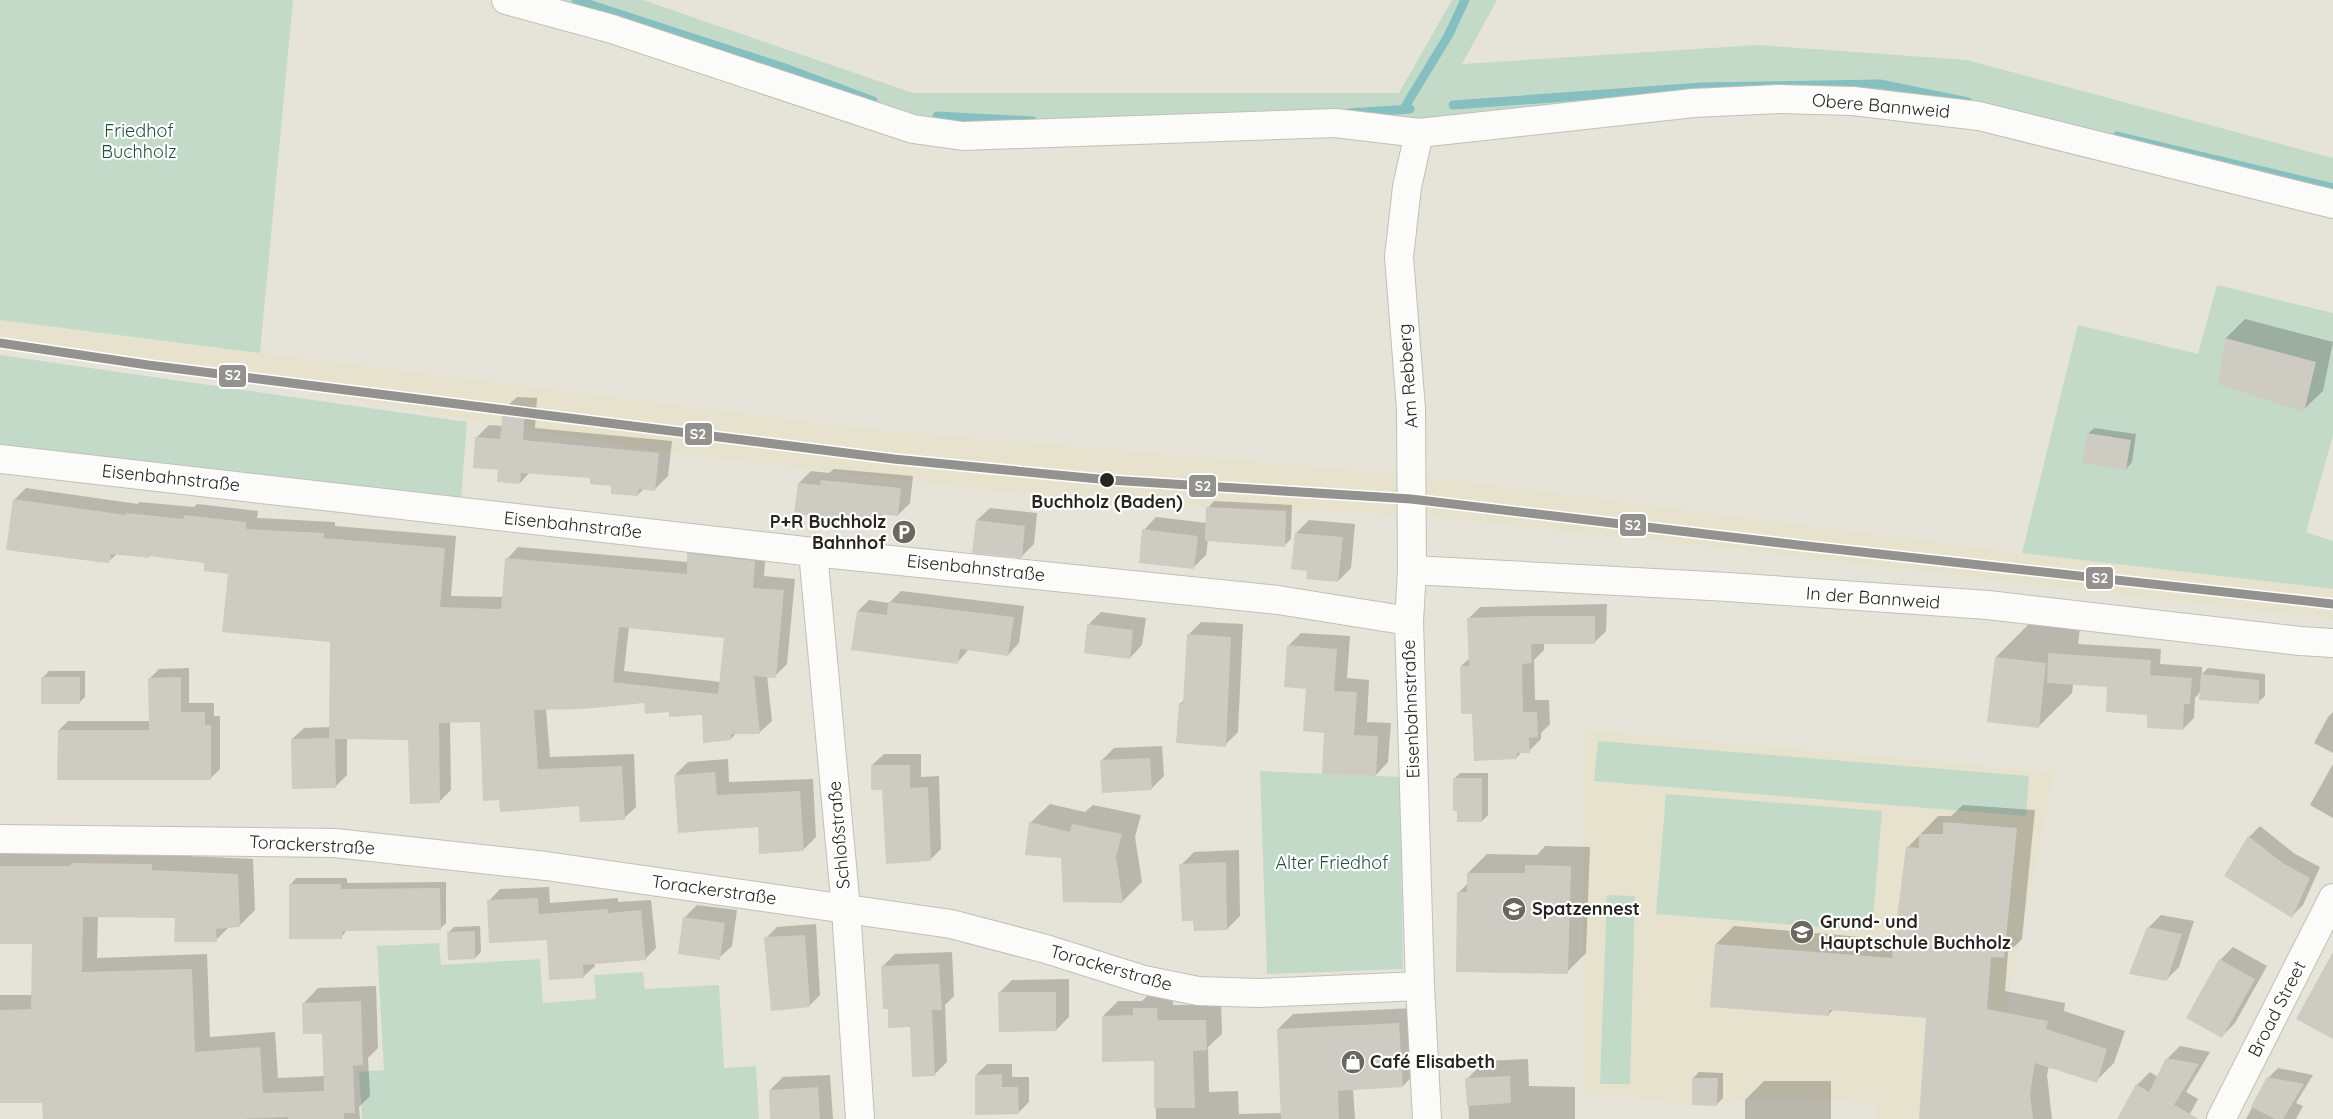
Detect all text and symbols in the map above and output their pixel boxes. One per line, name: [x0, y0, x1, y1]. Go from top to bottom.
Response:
street label: Obere Bannweid: [1811, 88, 1951, 123]
park label: Friedhof Buchholz: [101, 119, 177, 163]
street label: Am Rebberg: [1392, 323, 1423, 429]
line badge: S2: [218, 364, 247, 388]
text: S2: [225, 366, 241, 384]
line badge: S2: [684, 422, 713, 446]
text: S2: [690, 425, 706, 443]
street label: Eisenbahnstraße: [101, 459, 241, 496]
marker: Buchholz (Baden): [1098, 471, 1116, 489]
line badge: S2: [1188, 474, 1217, 498]
text: S2: [1195, 477, 1211, 495]
place label: Buchholz (Baden): [1031, 490, 1183, 513]
street label: Eisenbahnstraße: [503, 506, 643, 543]
place label: P+R Buchholz Bahnhof: [770, 510, 886, 554]
line badge: S2: [1619, 513, 1647, 537]
text: S2: [1625, 516, 1641, 534]
parking icon: P+R Buchholz Bahnhof: [891, 519, 917, 545]
street label: Eisenbahnstraße: [906, 549, 1046, 586]
line badge: S2: [2085, 566, 2114, 590]
text: S2: [2092, 569, 2108, 587]
street label: In der Bannweid: [1805, 581, 1941, 614]
street label: Eisenbahnstraße: [1397, 639, 1424, 779]
street label: Schloßstraße: [822, 780, 855, 890]
street label: Torackerstraße: [248, 830, 376, 859]
park label: Alter Friedhof: [1275, 851, 1389, 874]
street label: Torackerstraße: [650, 869, 778, 910]
school or university icon: Spatzennest: [1501, 896, 1527, 922]
place label: Spatzennest: [1532, 897, 1640, 920]
place label: Grund- und Hauptschule Buchholz: [1820, 910, 2011, 954]
school or university icon: Grund- und Hauptschule Buchholz: [1789, 919, 1815, 945]
street label: Torackerstraße: [1047, 939, 1175, 996]
street label: Broad Street: [2242, 957, 2311, 1061]
shop icon: Café Elisabeth: [1340, 1049, 1366, 1075]
place label: Café Elisabeth: [1370, 1050, 1495, 1073]

